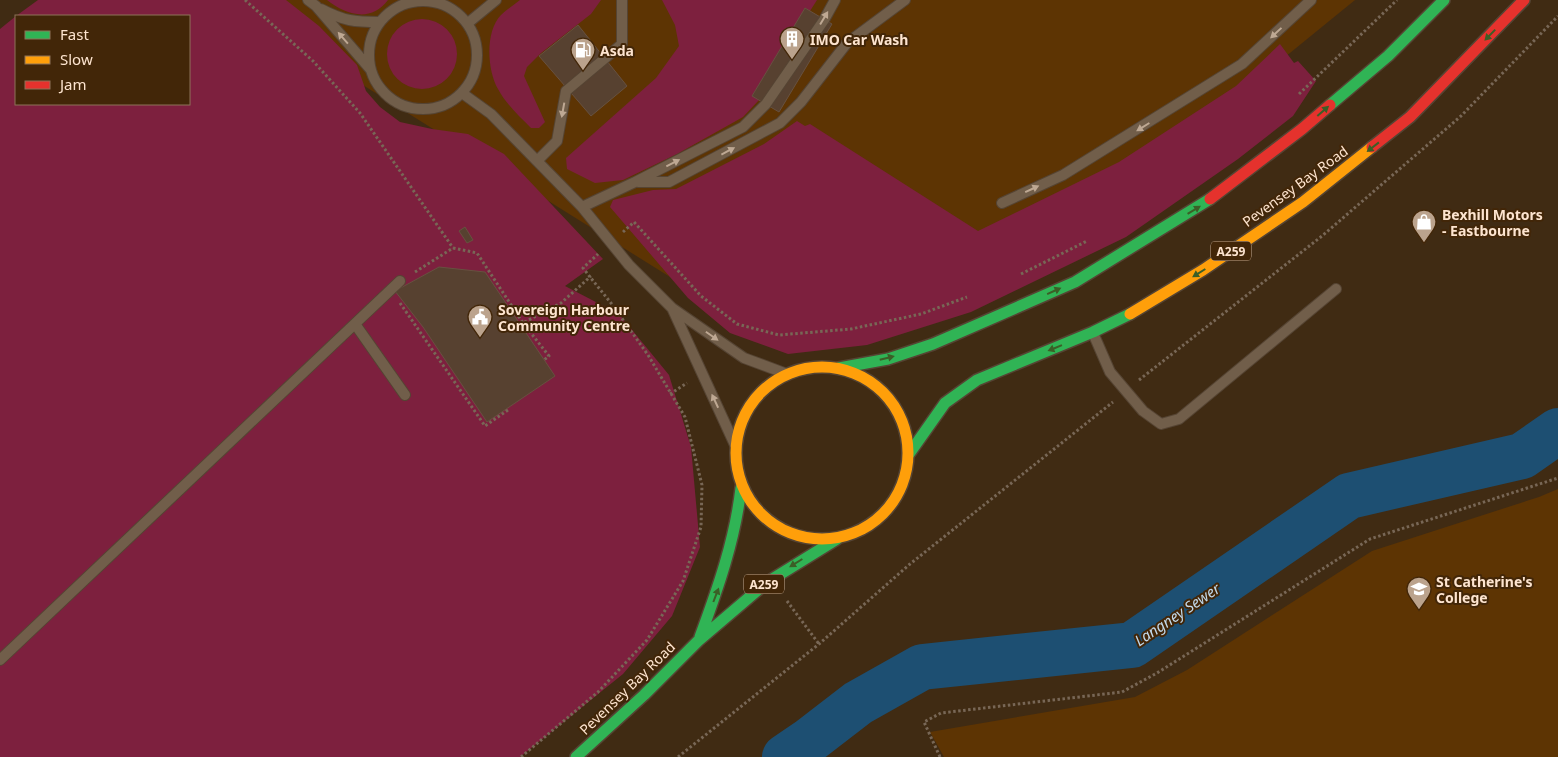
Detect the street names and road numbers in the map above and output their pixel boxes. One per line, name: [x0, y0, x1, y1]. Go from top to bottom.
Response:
street label: Pevensey Bay Road: [1238, 141, 1352, 231]
road number: A259: [1211, 242, 1251, 260]
road number: A259: [744, 574, 784, 594]
street label: Pevensey Bay Road: [575, 637, 679, 739]

